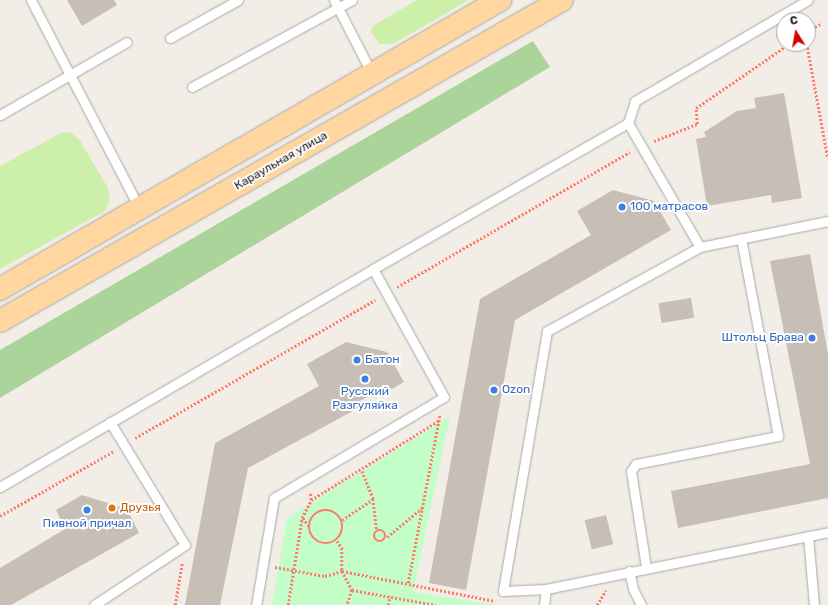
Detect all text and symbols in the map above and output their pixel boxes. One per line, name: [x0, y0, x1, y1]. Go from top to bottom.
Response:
north arrow: [776, 12, 816, 52]
text: С: [789, 14, 799, 28]
street label: Караульная улица: [232, 128, 330, 194]
place label: 100 матрасов: [630, 200, 708, 214]
marker: 100 матрасов: [617, 202, 627, 212]
place label: Штольц Брава: [721, 331, 804, 345]
marker: Штольц Брава: [807, 333, 817, 343]
place label: Батон: [365, 353, 400, 367]
marker: Батон: [352, 355, 362, 365]
marker: Русский Разгуляйка: [360, 374, 370, 384]
place label: Ozon: [502, 383, 530, 397]
place label: Русский Разгуляйка: [332, 385, 398, 413]
marker: Ozon: [489, 385, 499, 395]
place label: Друзья: [120, 501, 161, 515]
marker: Друзья: [107, 503, 117, 513]
marker: Пивной причал: [82, 505, 92, 515]
place label: Пивной причал: [43, 517, 131, 531]

